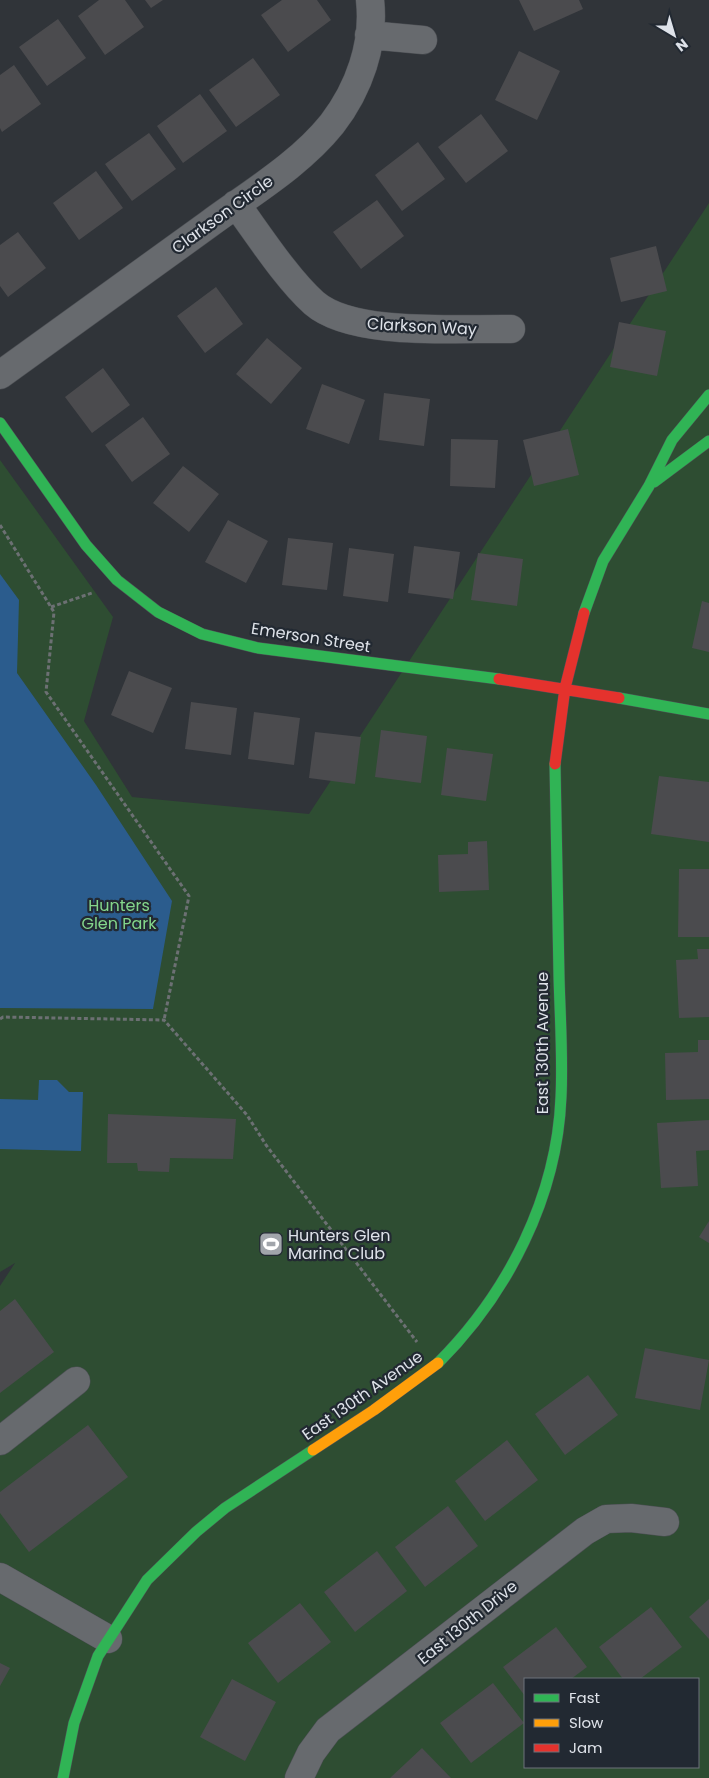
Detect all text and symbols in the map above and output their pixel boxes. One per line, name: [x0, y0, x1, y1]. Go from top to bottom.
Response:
north arrow: [649, 10, 699, 60]
text: N: [672, 34, 692, 56]
street label: Clarkson Circle: [167, 170, 278, 259]
street label: Clarkson Way: [367, 312, 477, 341]
street label: Emerson Street: [250, 617, 372, 658]
park label: Hunters Glen Park: [81, 894, 157, 935]
street label: East 130th Avenue: [531, 972, 554, 1114]
place label: Hunters Glen Marina Club: [288, 1224, 390, 1265]
sports icon: Hunters Glen Marina Club: [258, 1231, 284, 1257]
street label: East 130th Avenue: [297, 1345, 427, 1446]
street label: East 130th Drive: [412, 1575, 522, 1670]
legend: [524, 1678, 699, 1768]
text: Fast: [569, 1687, 600, 1708]
text: Slow: [569, 1712, 604, 1733]
text: Jam: [569, 1737, 603, 1758]

